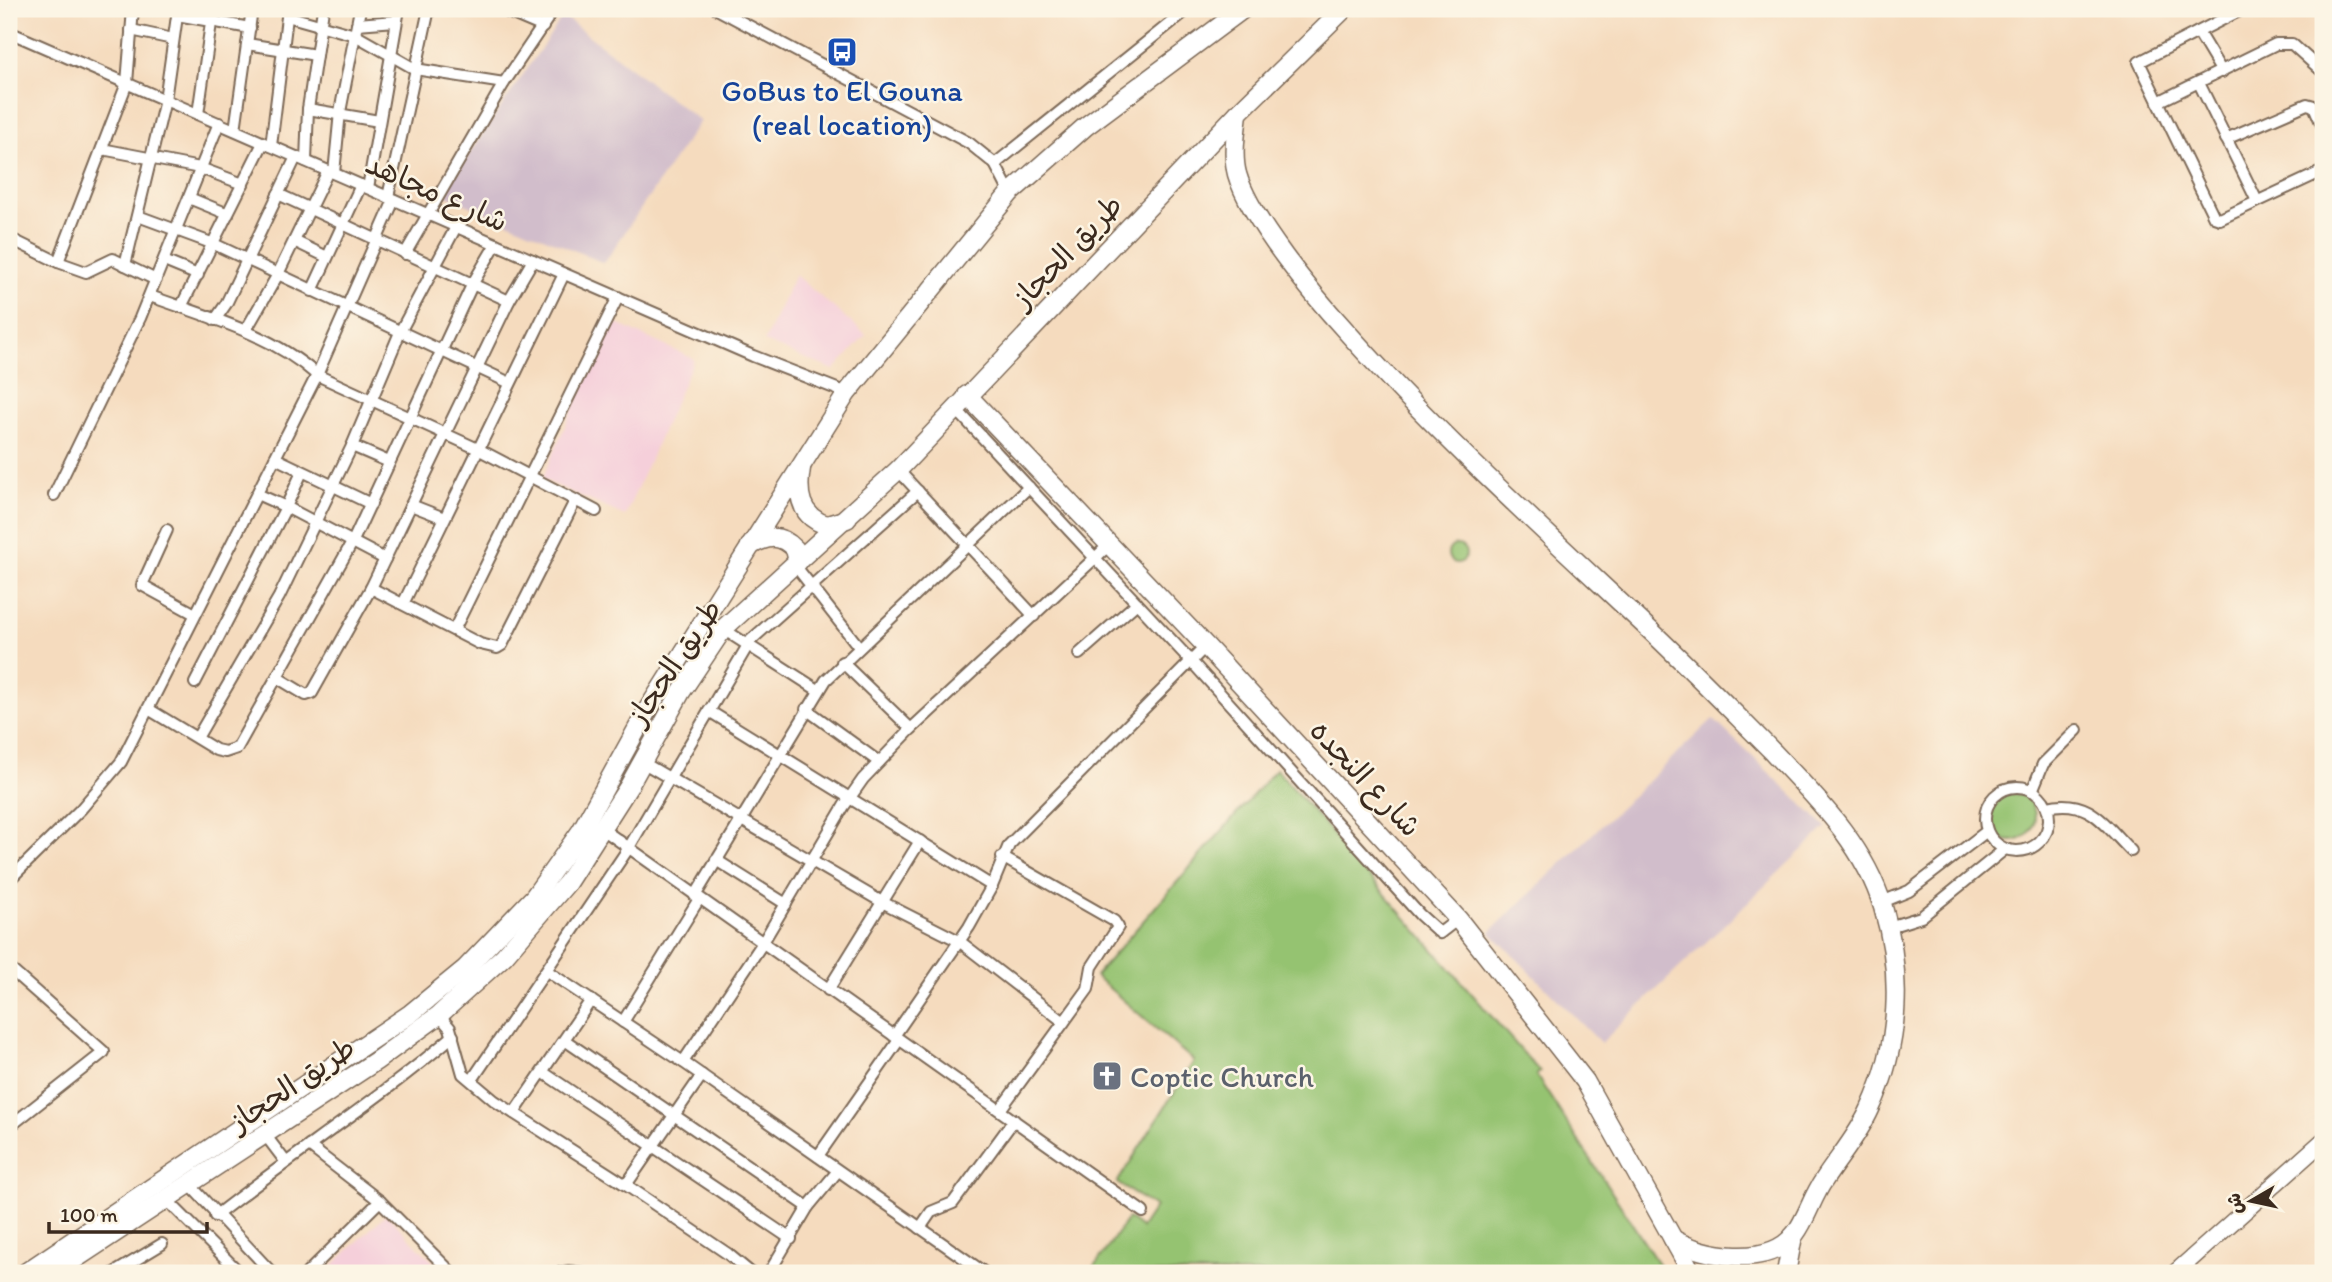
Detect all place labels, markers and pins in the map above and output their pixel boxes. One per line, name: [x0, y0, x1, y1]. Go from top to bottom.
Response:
bus stop icon: GoBus to El Gouna (real location): [825, 35, 859, 69]
place label: GoBus to El Gouna (real location): [721, 72, 963, 143]
place label: Coptic Church: [1130, 1058, 1314, 1095]
church icon: Coptic Church: [1090, 1059, 1124, 1093]

